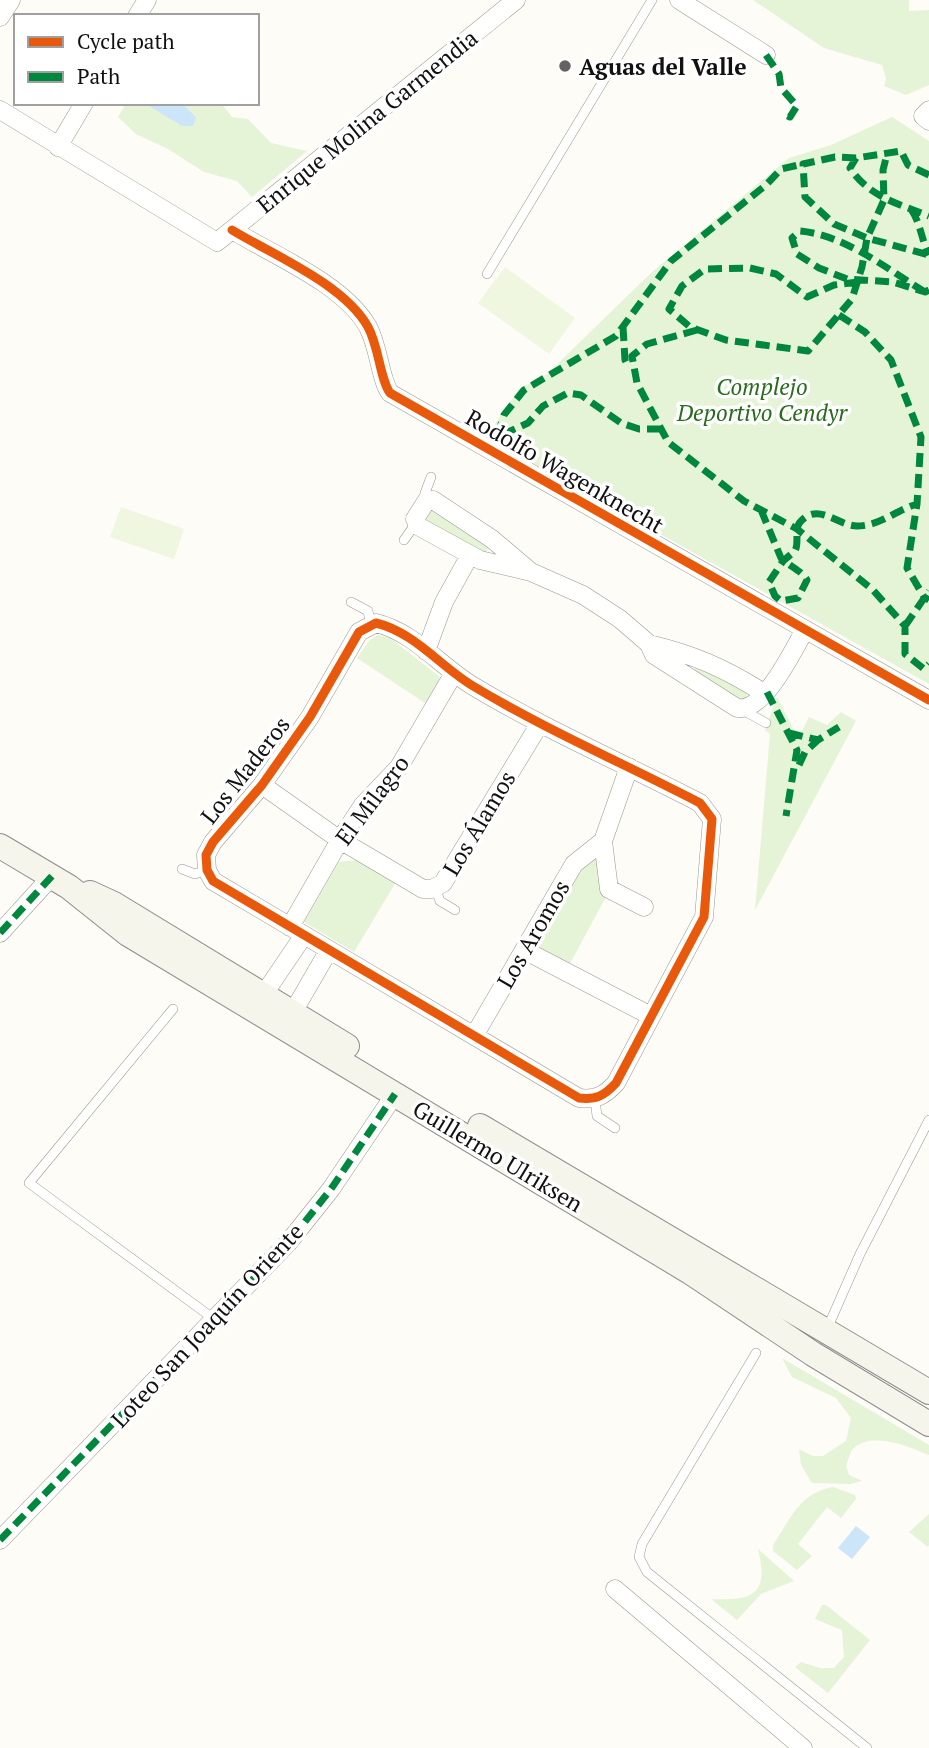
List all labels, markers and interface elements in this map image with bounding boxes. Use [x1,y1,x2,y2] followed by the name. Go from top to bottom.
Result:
[14,14,259,105] legend
[250,22,484,220] street label: Enrique Molina Garmendia
[77,27,175,55] text: Cycle path
[579,51,747,82] place label: Aguas del Valle
[557,58,573,74] marker: Aguas del Valle
[77,62,120,90] text: Path
[676,371,848,428] park label: Complejo Deportivo Cendyr
[460,402,670,541] street label: Rodolfo Wagenknecht
[193,710,297,830] street label: Los Maderos
[328,749,416,851] street label: El Milagro
[436,765,522,881] street label: Los Álamos
[490,874,576,994] street label: Los Aromos
[407,1093,589,1219] street label: Guillermo Ulriksen
[104,1216,310,1434] street label: Loteo San Joaquín Oriente

